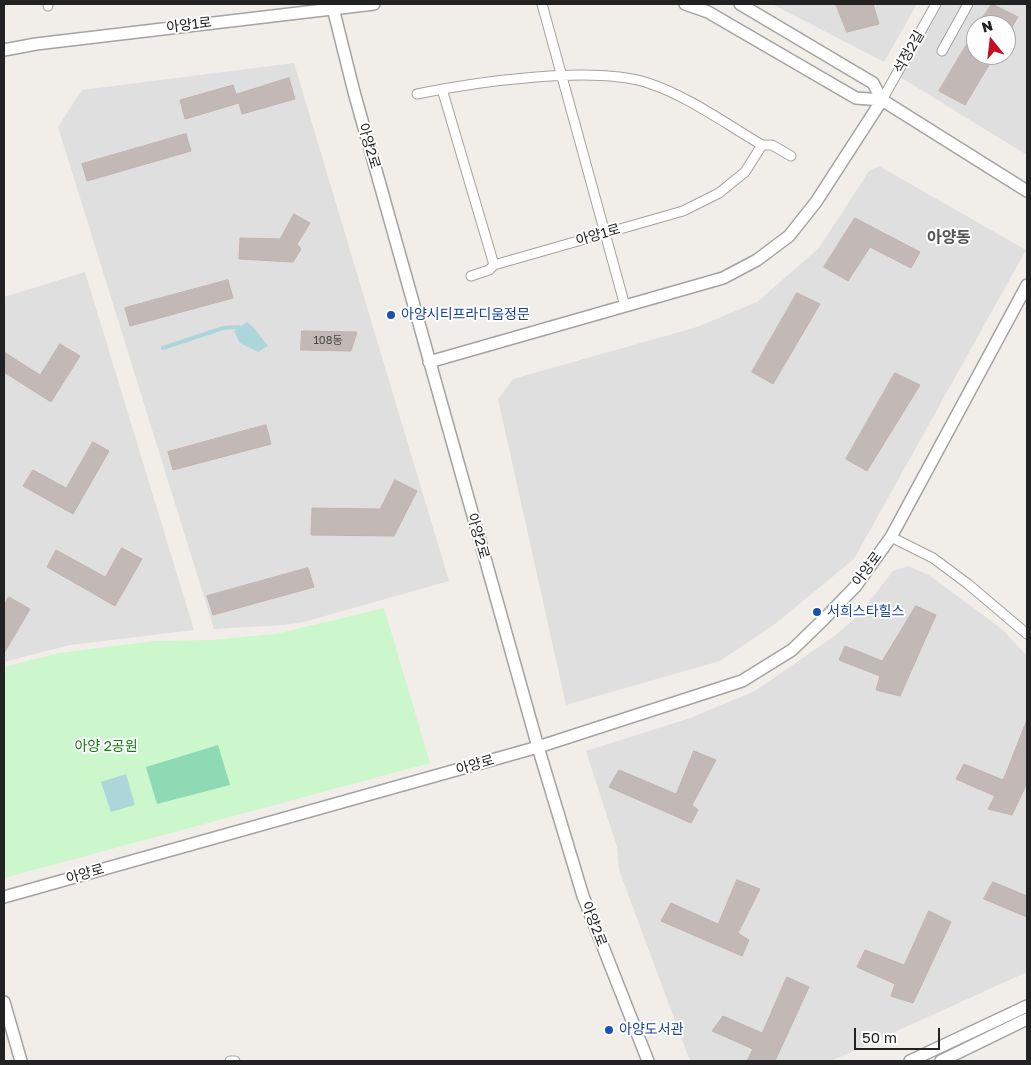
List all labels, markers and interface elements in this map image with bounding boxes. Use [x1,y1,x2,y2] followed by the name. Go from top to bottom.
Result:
[165,14,213,36] street label: 아양1로
[966,15,1016,65] north arrow
[980,16,994,36] text: N
[890,28,928,76] street label: 석정2길
[354,121,384,171] street label: 아양2로
[574,221,622,249] street label: 아양1로
[927,228,971,248] district label: 아양동
[401,307,530,323] place label: 아양시티프라디움정문
[385,309,397,321] marker: 아양시티프라디움정문
[314,334,342,348] house number: 108동
[463,511,493,561] street label: 아양2로
[849,549,885,589] street label: 아양로
[827,604,904,620] place label: 서희스타힐스
[811,606,823,618] marker: 서희스타힐스
[74,739,138,755] park label: 아양 2공원
[454,752,496,778] street label: 아양로
[64,861,106,887] street label: 아양로
[578,899,610,949] street label: 아양2로
[856,1018,942,1050] scale bar
[619,1022,683,1038] place label: 아양도서관
[603,1024,615,1036] marker: 아양도서관
[862,1028,897,1046] text: 50 m

